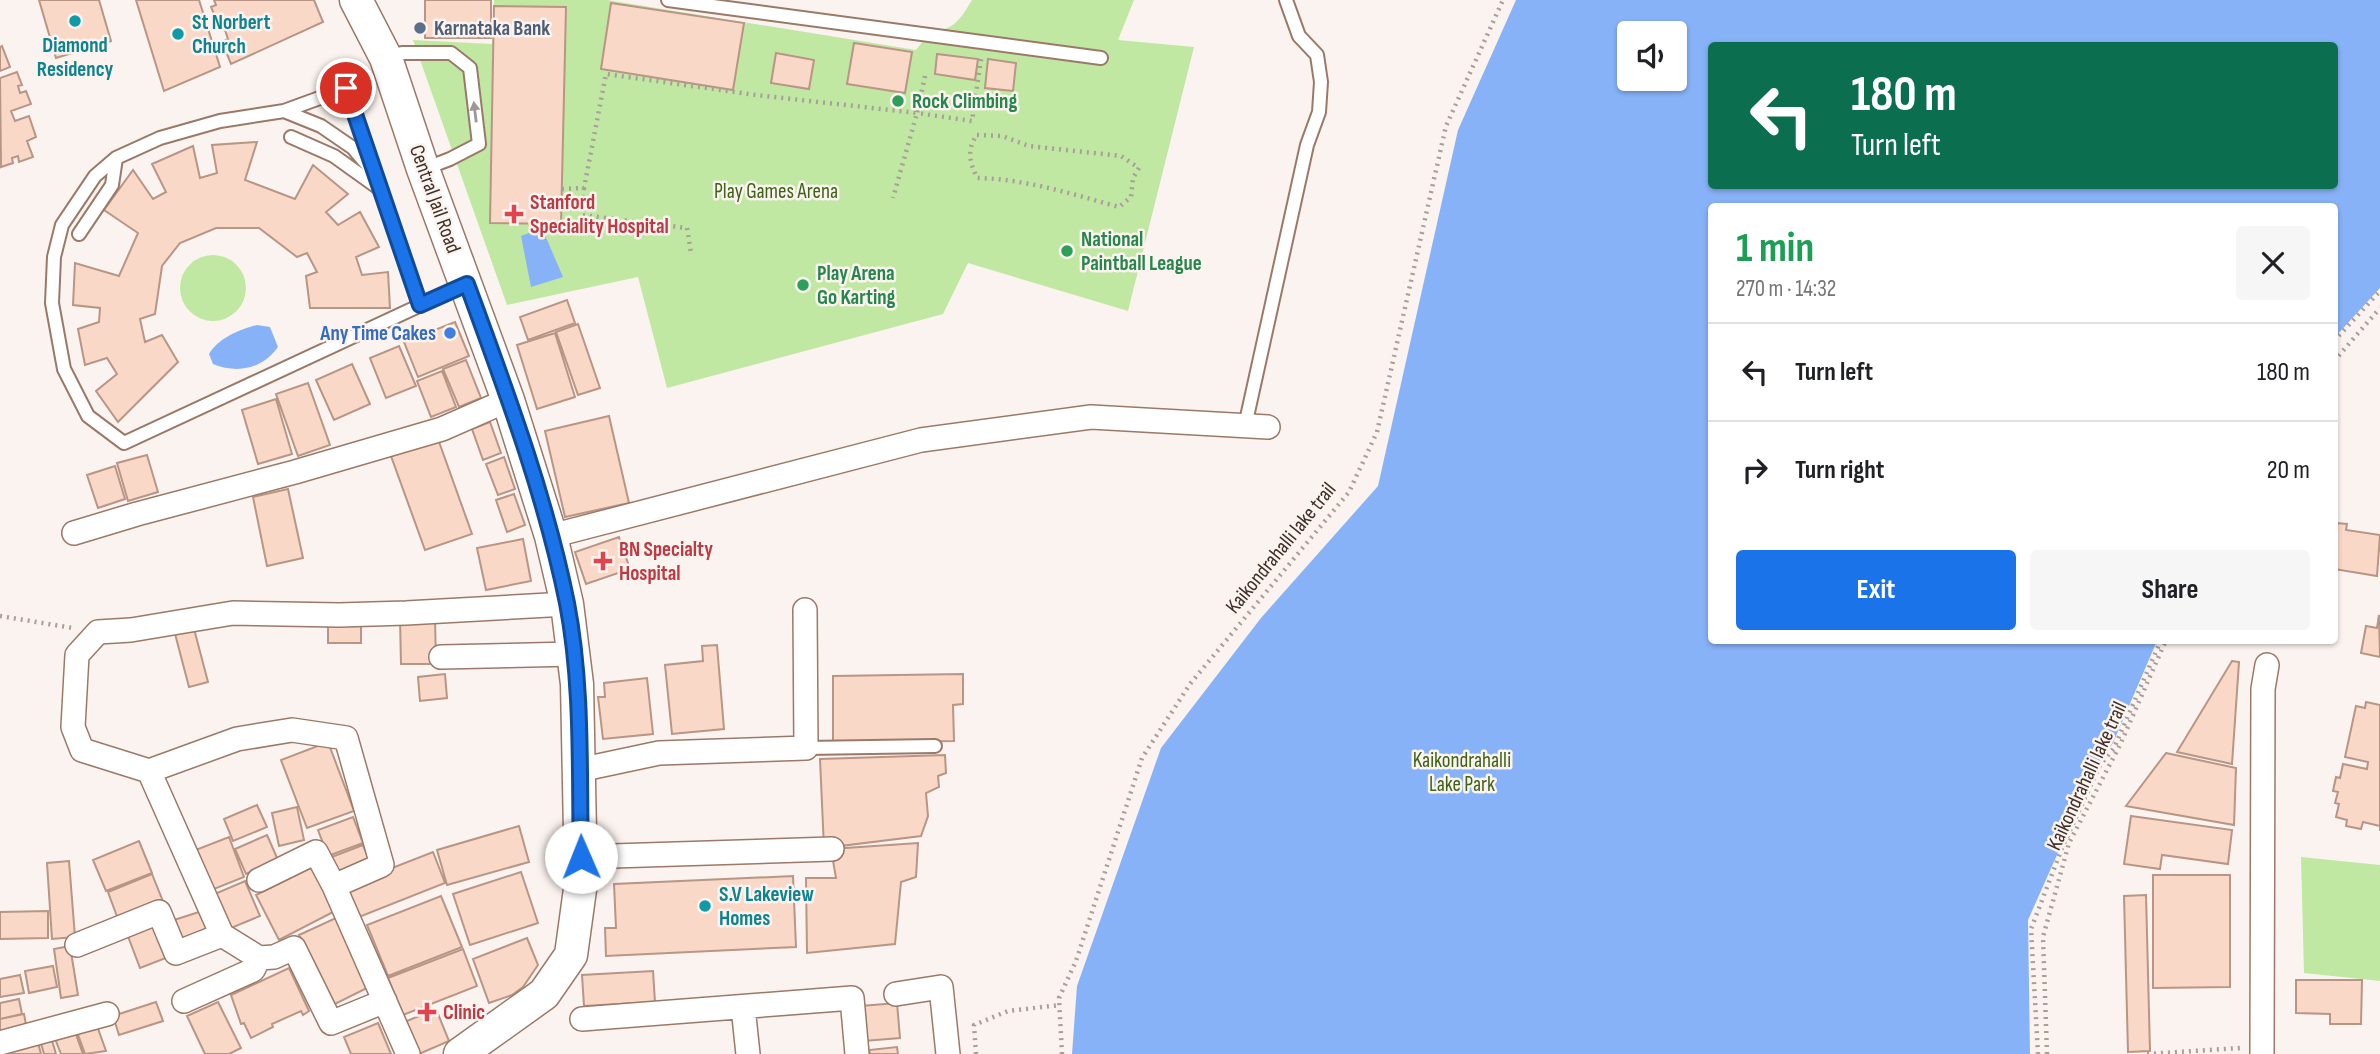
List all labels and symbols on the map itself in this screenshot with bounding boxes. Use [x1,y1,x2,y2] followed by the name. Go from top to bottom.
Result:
[192,10,270,59] place label: St Norbert Church
[67,13,83,29] marker: Diamond Residency
[434,16,550,41] place label: Karnataka Bank
[412,20,428,36] marker: Karnataka Bank
[170,26,186,42] marker: St Norbert Church
[37,33,113,82] place label: Diamond Residency
[316,58,376,118] pin
[912,89,1017,114] place label: Rock Climbing
[890,93,906,109] marker: Rock Climbing
[469,101,480,123] one-way arrow
[404,141,466,257] street label: Central Jail Road
[714,179,838,204] park label: Play Games Arena
[530,190,669,239] place label: Stanford Speciality Hospital
[504,204,524,224] marker: Stanford Speciality Hospital
[1081,227,1202,276] place label: National Paintball League
[1059,243,1075,259] marker: National Paintball League
[817,261,896,310] place label: Play Arena Go Karting
[795,277,811,293] marker: Play Arena Go Karting
[319,321,436,346] place label: Any Time Cakes
[442,325,458,341] marker: Any Time Cakes
[1221,477,1341,619] street label: Kaikondrahalli lake trail
[619,537,713,586] place label: BN Specialty Hospital
[593,551,613,571] marker: BN Specialty Hospital
[2042,698,2132,854] street label: Kaikondrahalli lake trail
[1413,748,1511,797] park label: Kaikondrahalli Lake Park
[544,820,618,894] position arrow
[719,882,814,931] place label: S.V Lakeview Homes
[697,898,713,914] marker: S.V Lakeview Homes
[443,1000,485,1025] place label: Clinic
[417,1002,437,1022] marker: Clinic

